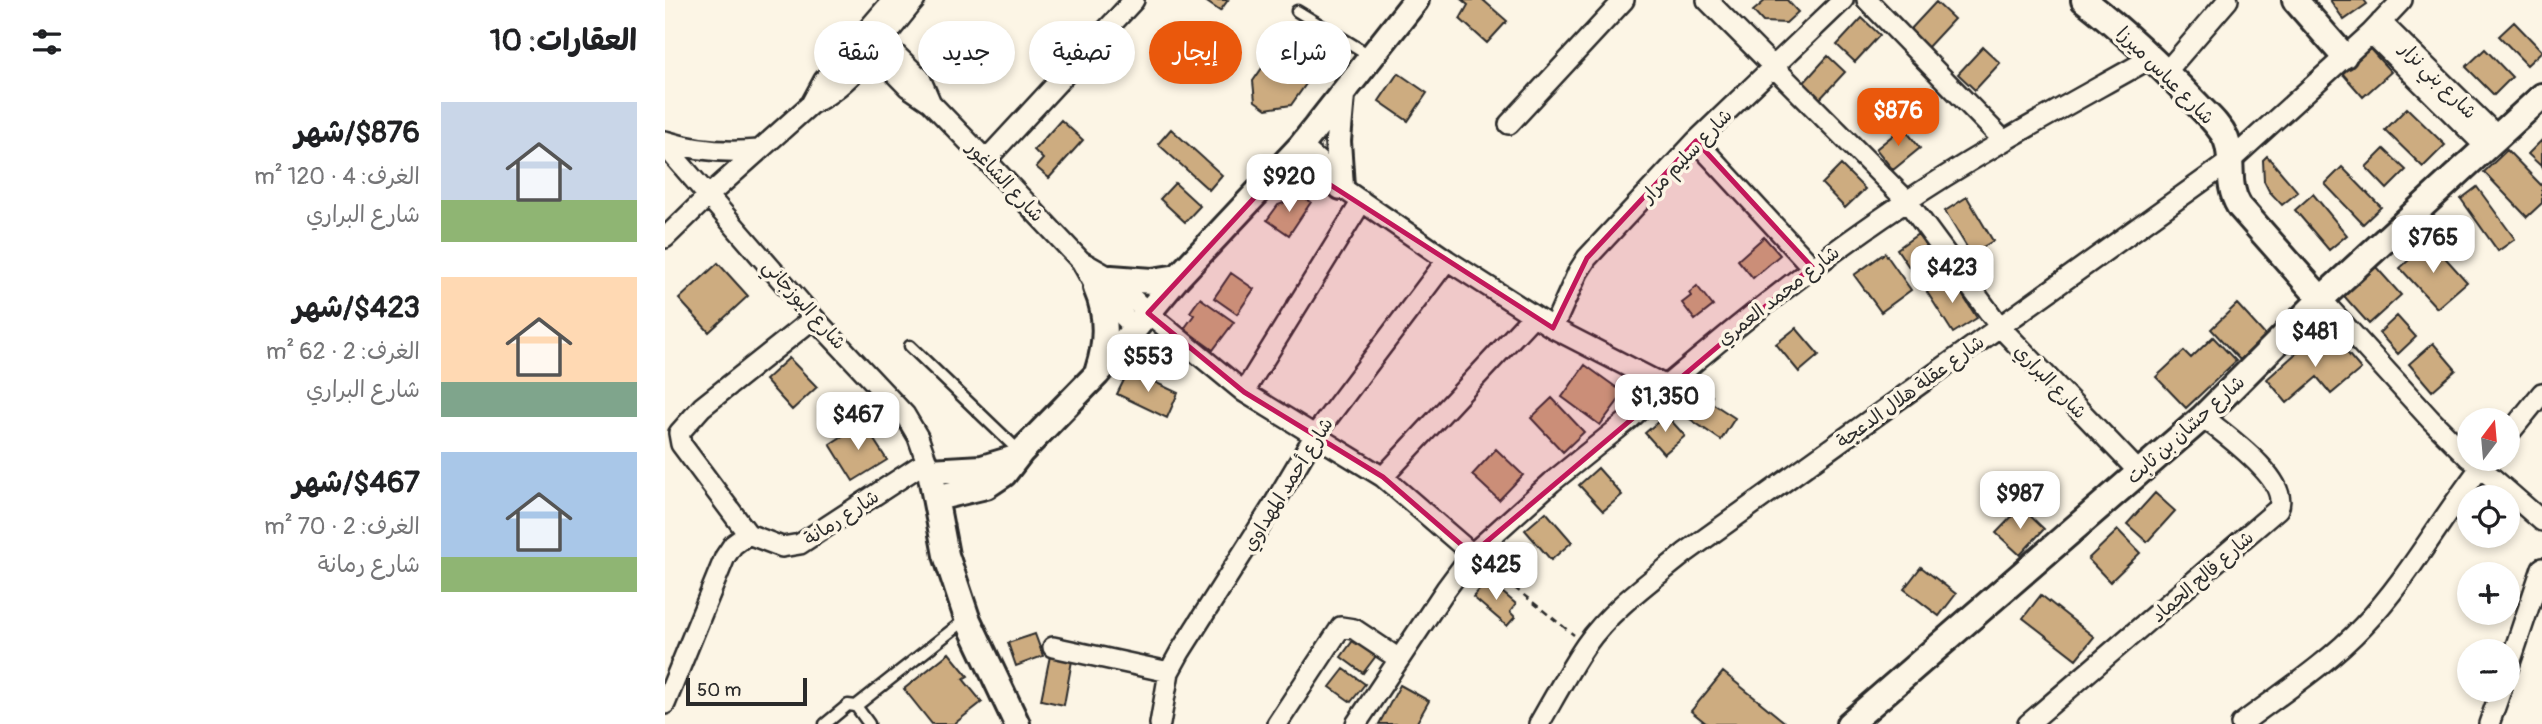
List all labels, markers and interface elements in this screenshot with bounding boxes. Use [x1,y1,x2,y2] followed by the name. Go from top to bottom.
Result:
[814,21,904,84] chip: شقة
[918,21,1015,84] chip: جديد
[1029,21,1135,84] chip: تصفية
[1149,21,1242,84] chip: إيجار
[1256,21,1351,84] chip: شراء
[490,22,637,59] text: العقارات: 10
[2111,22,2219,130] street label: شارع عباس ميرزا
[28,23,66,61] icon: filters
[2391,36,2482,127] street label: شارع بني نزار
[1857,88,1939,148] pin: $876
[1873,96,1923,125] text: $876
[1635,104,1739,210] street label: شارع سليم مرار
[295,114,420,151] text: $876/شهر
[497,130,581,214] icon: home
[960,135,1049,228] street label: شارع الشاغور
[1248,154,1330,214] pin: $920
[254,162,420,191] text: الغرف: 4 · 120 m²
[1263,162,1315,191] text: $920
[306,200,420,229] text: شارع البراري
[2392,216,2474,275] pin: $765
[2408,223,2458,252] text: $765
[1713,241,1846,353] street label: شارع محمد العمري
[1911,246,1993,305] pin: $423
[1927,253,1977,282] text: $423
[755,255,851,357] street label: شارع البوزجاني
[293,289,420,326] text: $423/شهر
[497,305,581,389] icon: home
[2274,310,2356,369] pin: $481
[2292,317,2338,346] text: $481
[1832,330,1990,454] street label: شارع عقلة هلال الدعجة
[1107,334,1189,394] pin: $553
[266,337,420,366] text: الغرف: 2 · 62 m²
[2007,339,2092,425] street label: شارع البراري
[1123,342,1173,371] text: $553
[2121,370,2251,490] street label: شارع حسّان بن ثابت
[1608,374,1722,434] pin: $1,350
[306,375,420,404] text: شارع البراري
[1631,382,1699,411] text: $1,350
[817,392,899,452] pin: $467
[832,400,884,429] text: $467
[2457,408,2520,471] north arrow
[2457,408,2520,702] map controls
[1237,413,1340,557] street label: شارع أحمد المهداوي
[293,464,420,501] text: $467/شهر
[1979,472,2061,531] pin: $987
[1996,479,2044,508] text: $987
[497,480,581,564] icon: home
[800,485,884,552] street label: شارع رمانة
[2457,485,2520,548] button: locate
[264,512,420,541] text: الغرف: 2 · 70 m²
[2147,526,2259,629] street label: شارع فالح الحماد
[1455,542,1537,602] pin: $425
[318,550,420,579] text: شارع رمانة
[1470,550,1522,579] text: $425
[2457,562,2520,625] button: +
[2457,639,2520,702] button: −
[686,675,807,707] scale bar
[697,678,741,702] text: 50 m

